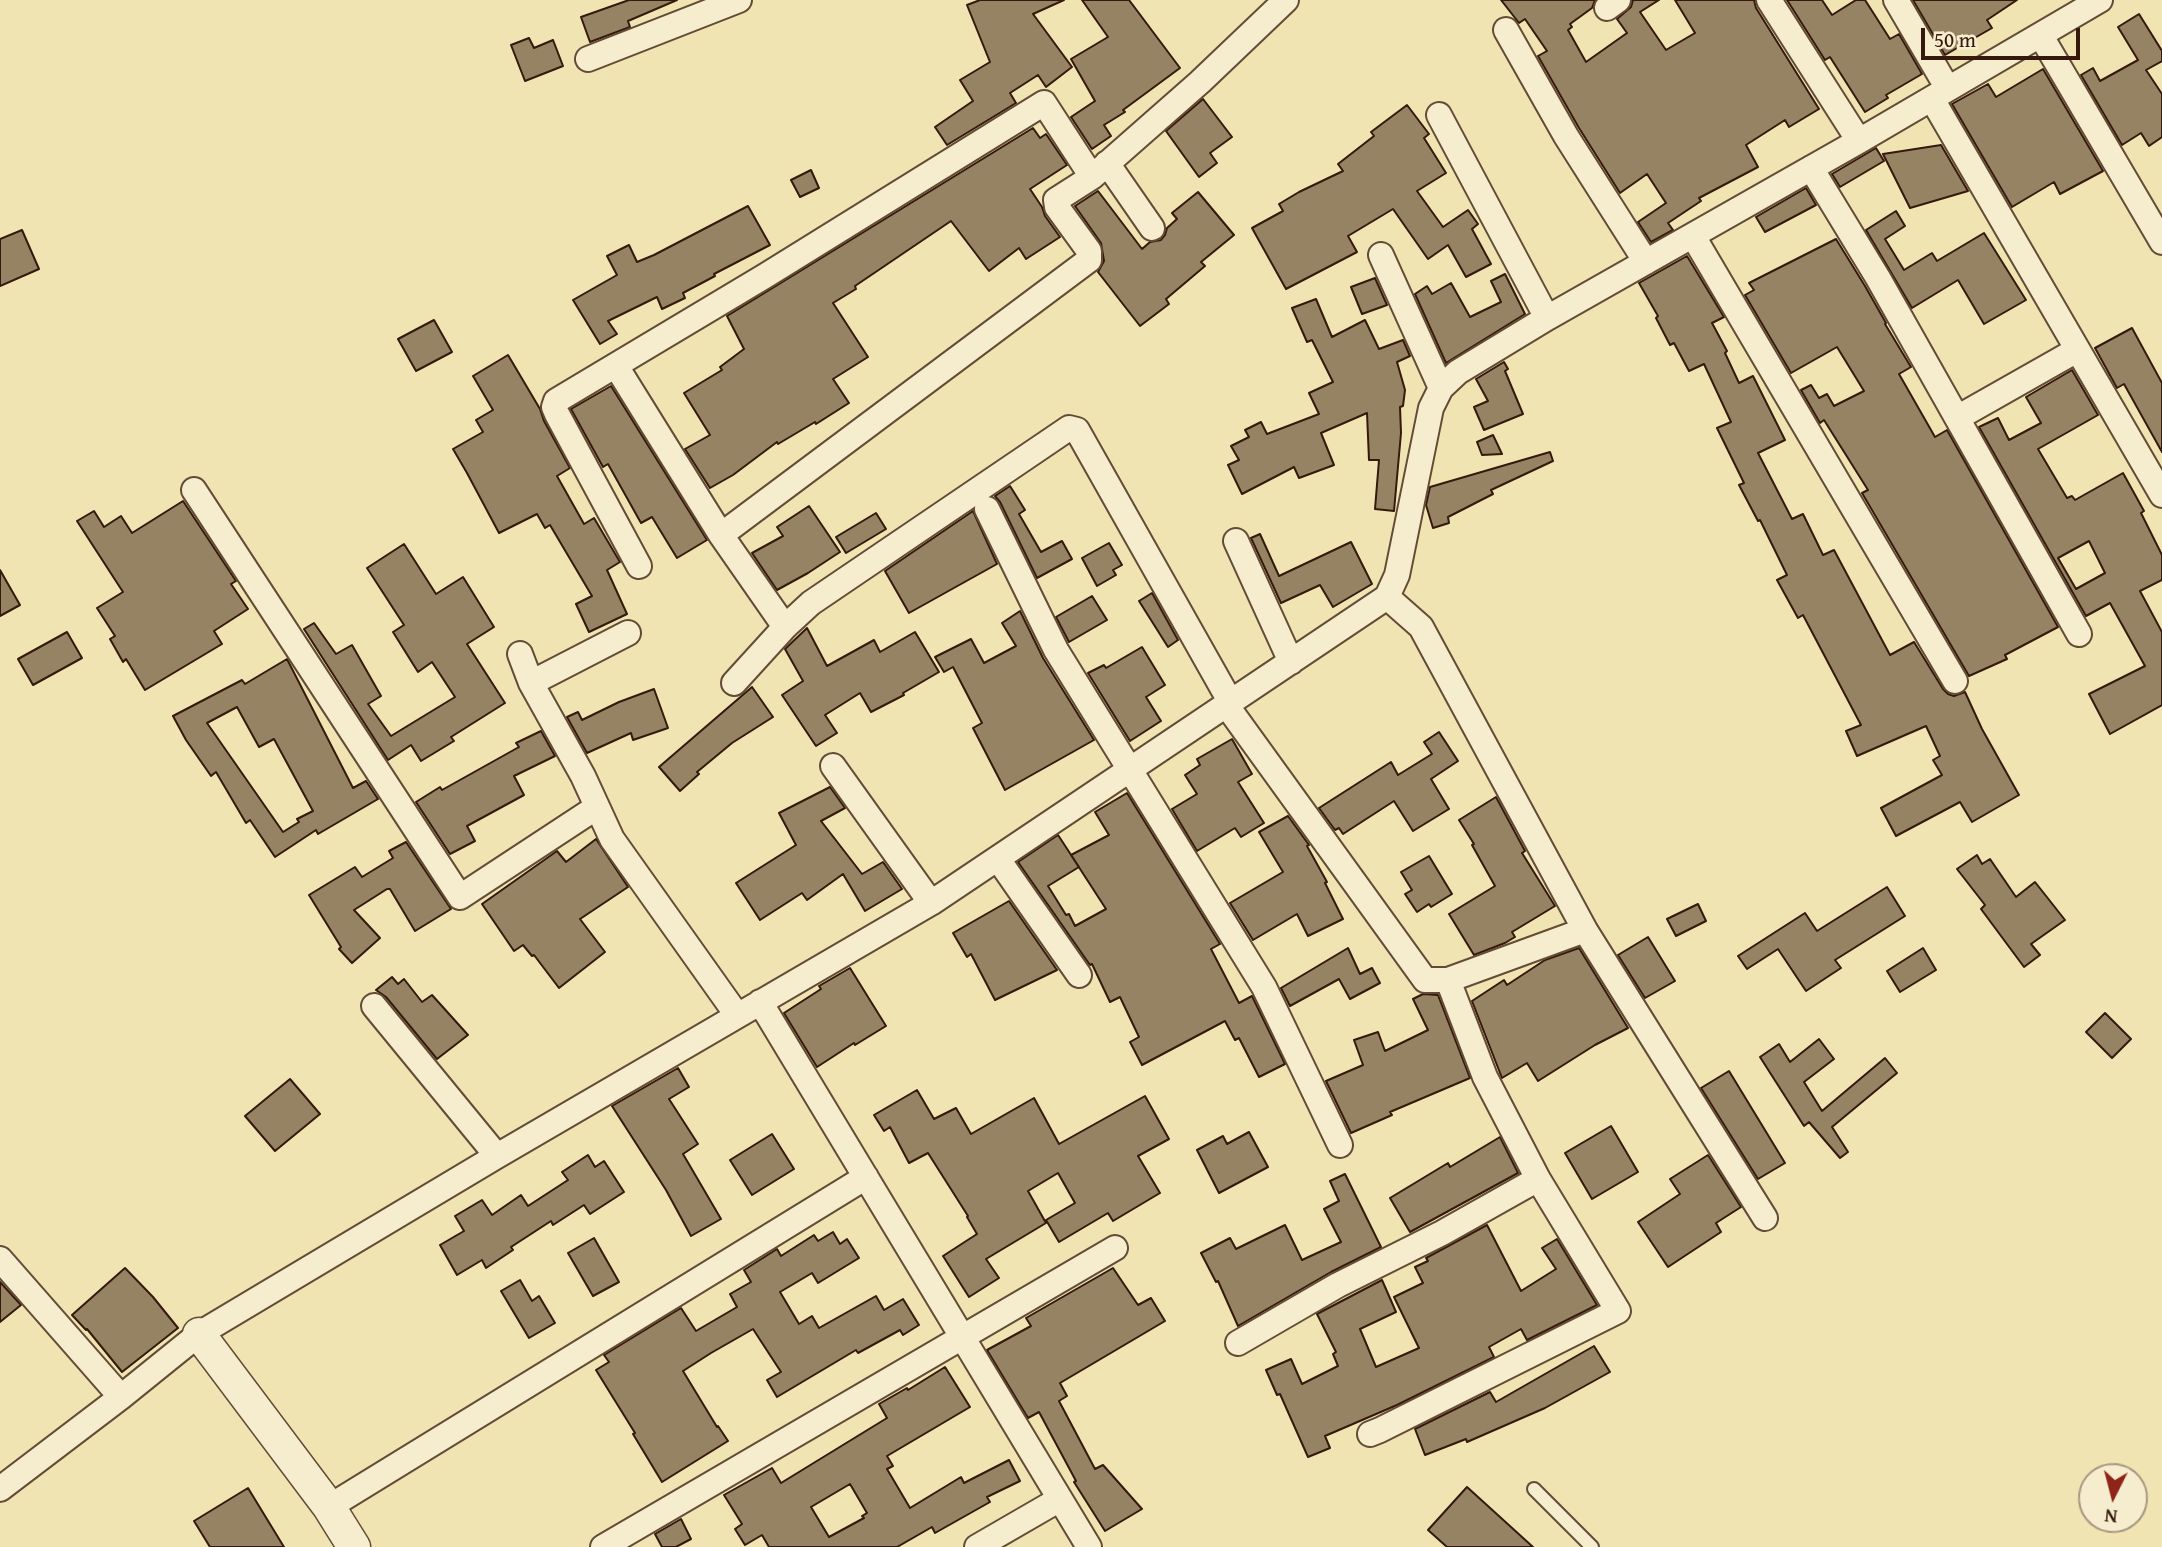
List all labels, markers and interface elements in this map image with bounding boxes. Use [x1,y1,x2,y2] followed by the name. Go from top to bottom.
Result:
[1924,14,2083,58] scale bar
[1934,24,1976,55] text: 50 m
[2078,1463,2148,1533] north arrow
[2103,1502,2119,1531] text: N

